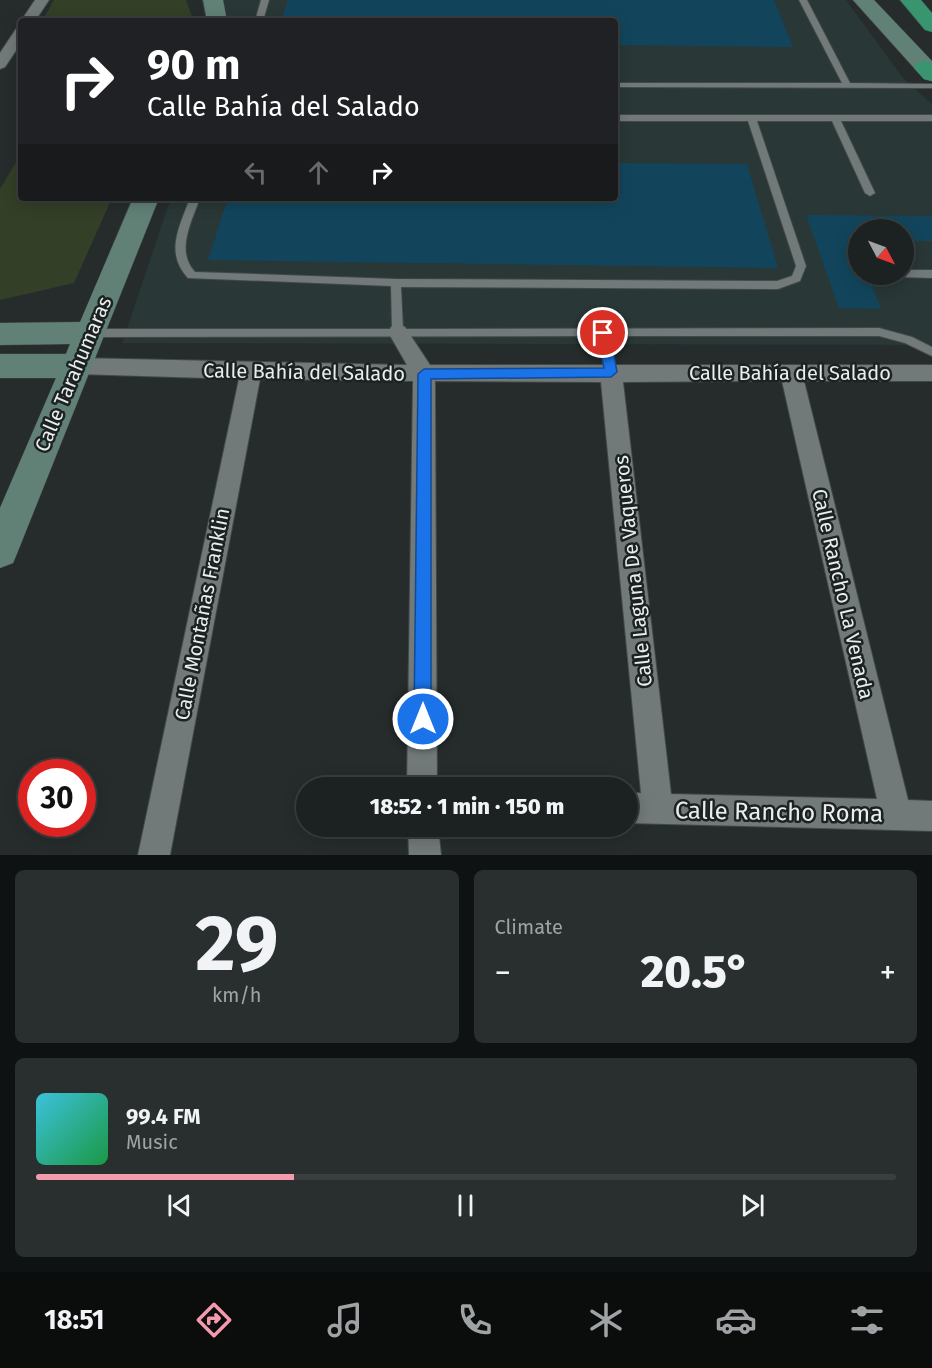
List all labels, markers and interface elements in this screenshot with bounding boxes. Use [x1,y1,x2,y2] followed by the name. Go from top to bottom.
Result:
[147,40,241,90] text: 90 m
[48,42,126,120] icon: right
[147,91,420,123] text: Calle Bahía del Salado
[239,156,272,189] icon: left
[302,156,335,189] icon: ahead
[365,156,398,189] icon: right
[848,219,914,285] north arrow
[848,219,914,285] map controls
[30,293,116,455] street label: Calle Tarahumaras
[577,307,628,358] pin
[586,316,619,349] icon: arrive
[203,358,405,386] street label: Calle Bahía del Salado
[689,361,891,385] street label: Calle Bahía del Salado
[609,454,657,688] street label: Calle Laguna De Vaqueros
[807,486,879,702] street label: Calle Rancho La Venada
[170,506,234,722] street label: Calle Montañas Franklin
[391,687,455,751] position arrow
[18,759,96,837] speed limit sign: 30
[370,793,564,820] text: 18:52 · 1 min · 150 m
[675,796,883,828] street label: Calle Rancho Roma
[195,897,278,991] text: 29
[495,915,563,939] text: Climate
[641,945,750,999] text: 20.5°
[495,953,511,993] text: −
[880,953,896,993] text: +
[212,983,262,1007] text: km/h
[126,1103,201,1130] text: 99.4 FM
[126,1130,178,1154] text: Music
[163,1189,196,1222] icon: previous
[449,1189,482,1222] icon: pause
[736,1189,769,1222] icon: next
[193,1299,235,1341] icon: directions
[324,1299,366,1341] icon: music
[454,1299,496,1341] icon: phone
[585,1299,627,1341] icon: climate
[715,1299,757,1341] icon: car
[846,1299,888,1341] icon: filters
[44,1304,105,1336] text: 18:51

